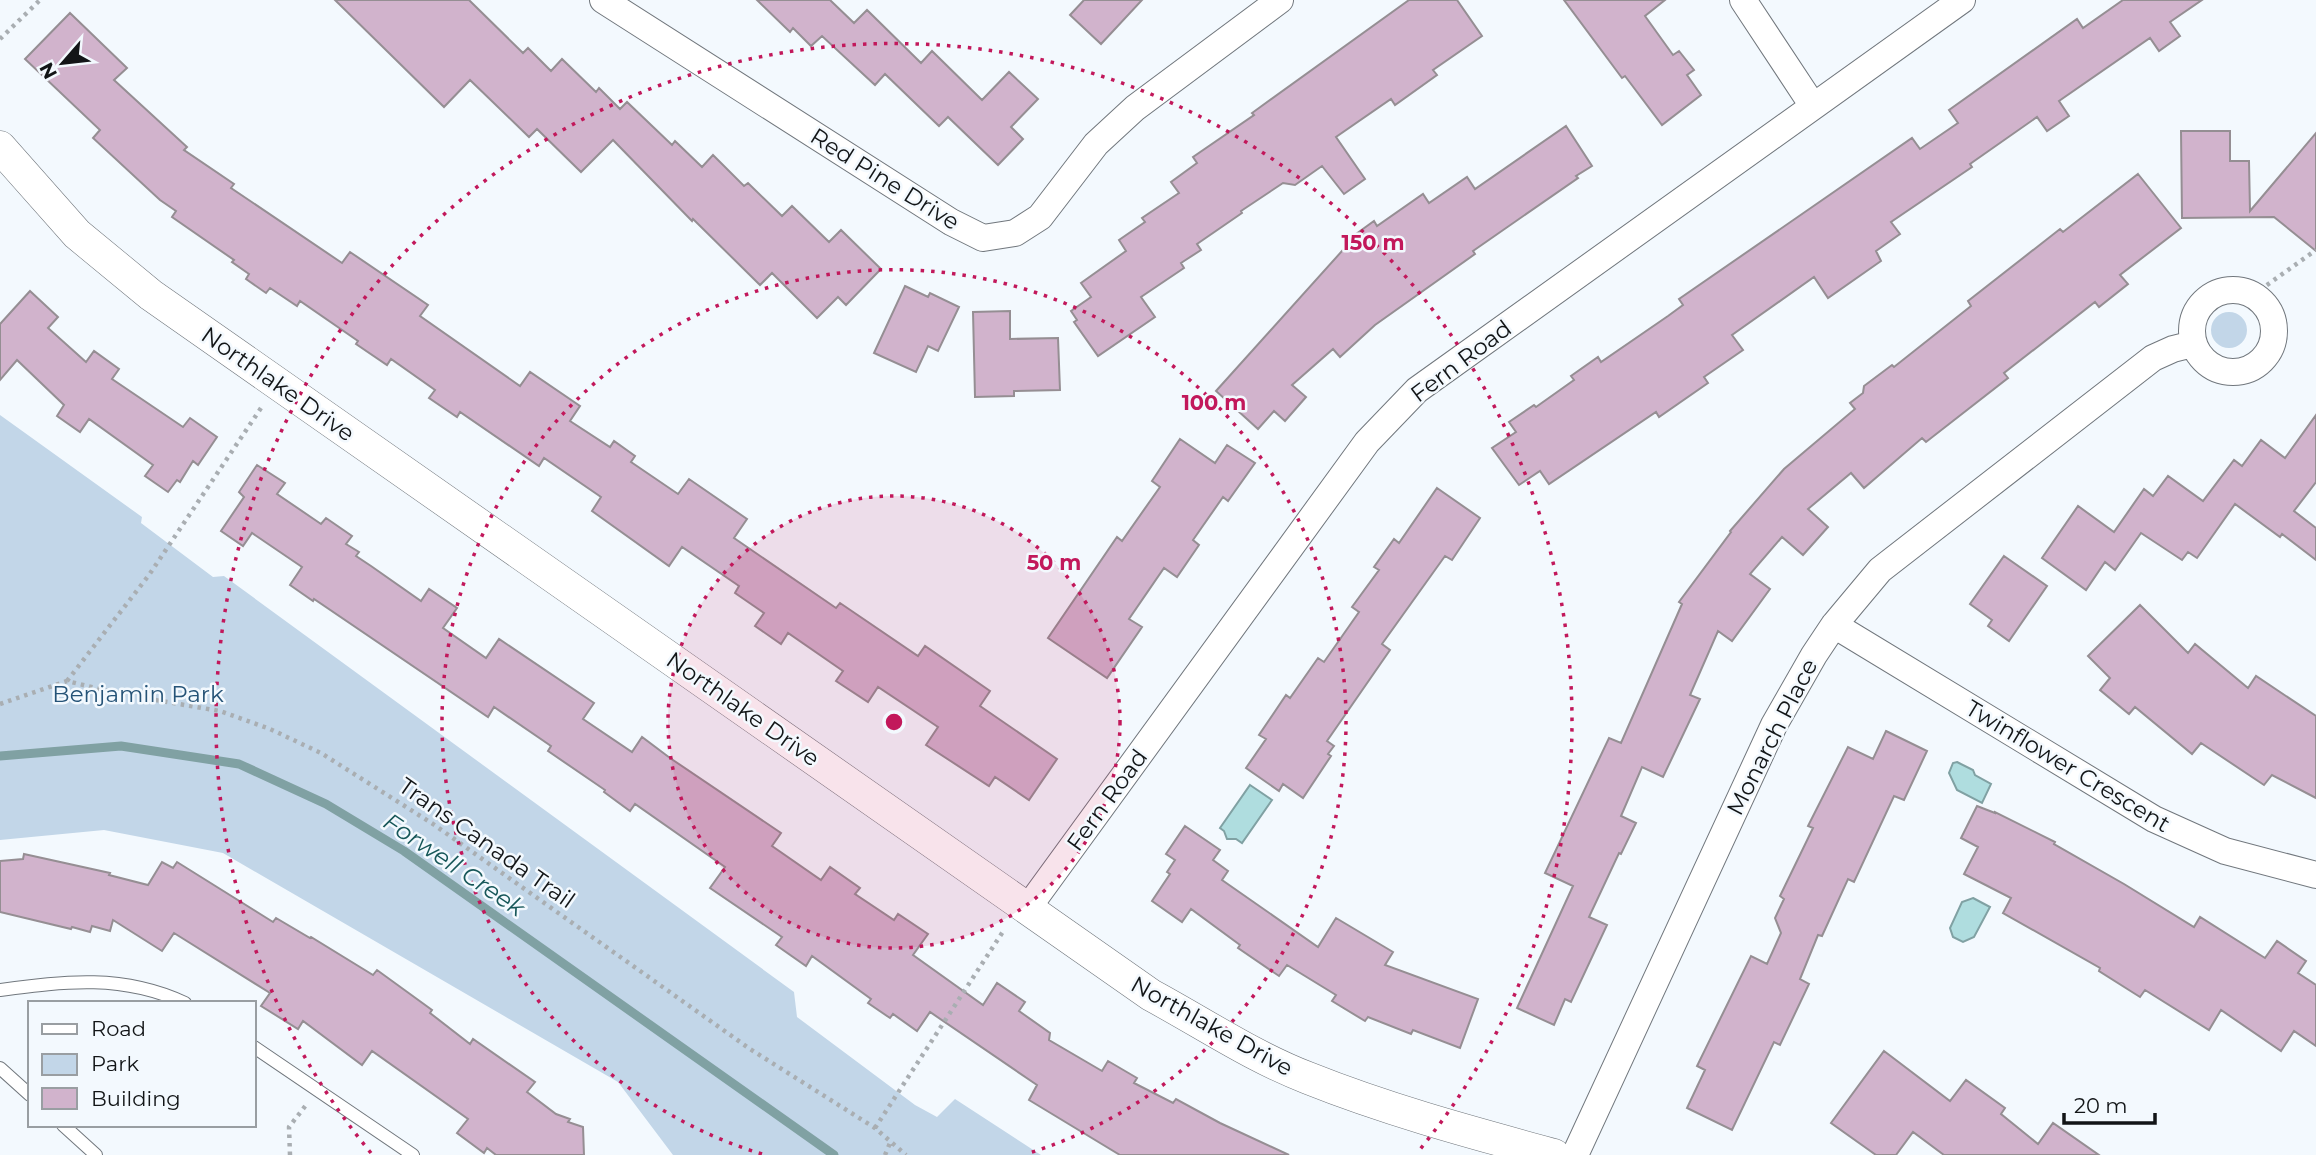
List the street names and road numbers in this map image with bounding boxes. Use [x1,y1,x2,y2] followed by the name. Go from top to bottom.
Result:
[805,122,965,236] street label: Red Pine Drive
[1405,314,1517,408] street label: Fern Road
[196,321,360,447] street label: Northlake Drive
[661,646,825,772] street label: Northlake Drive
[1721,654,1823,820] street label: Monarch Place
[1961,694,2175,838] street label: Twinflower Crescent
[1061,744,1153,856] street label: Fern Road
[394,772,580,914] street label: Trans Canada Trail
[1126,970,1298,1082] street label: Northlake Drive

